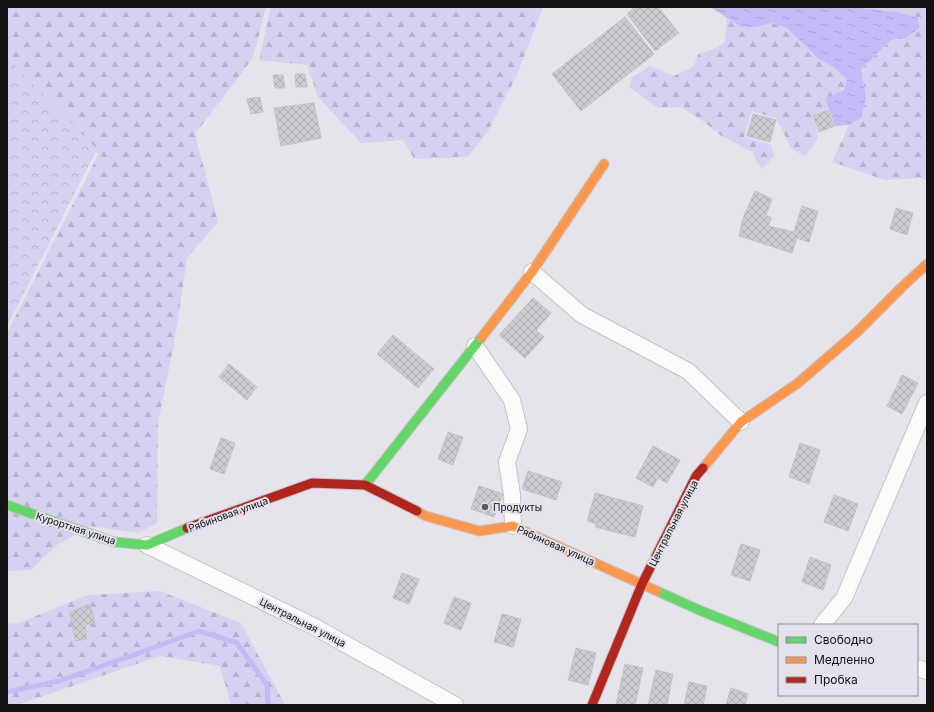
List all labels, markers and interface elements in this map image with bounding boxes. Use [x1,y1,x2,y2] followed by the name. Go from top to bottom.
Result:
[646,478,700,568] street label: Центральная улица
[187,494,269,534] street label: Рябиновая улица
[493,501,542,513] place label: Продукты
[480,502,490,512] marker: Продукты
[35,509,117,547] street label: Курортная улица
[515,522,597,568] street label: Рябиновая улица
[258,595,348,649] street label: Центральная улица
[778,624,918,696] legend
[814,632,873,647] text: Свободно
[814,652,875,667] text: Медленно
[814,672,858,687] text: Пробка

